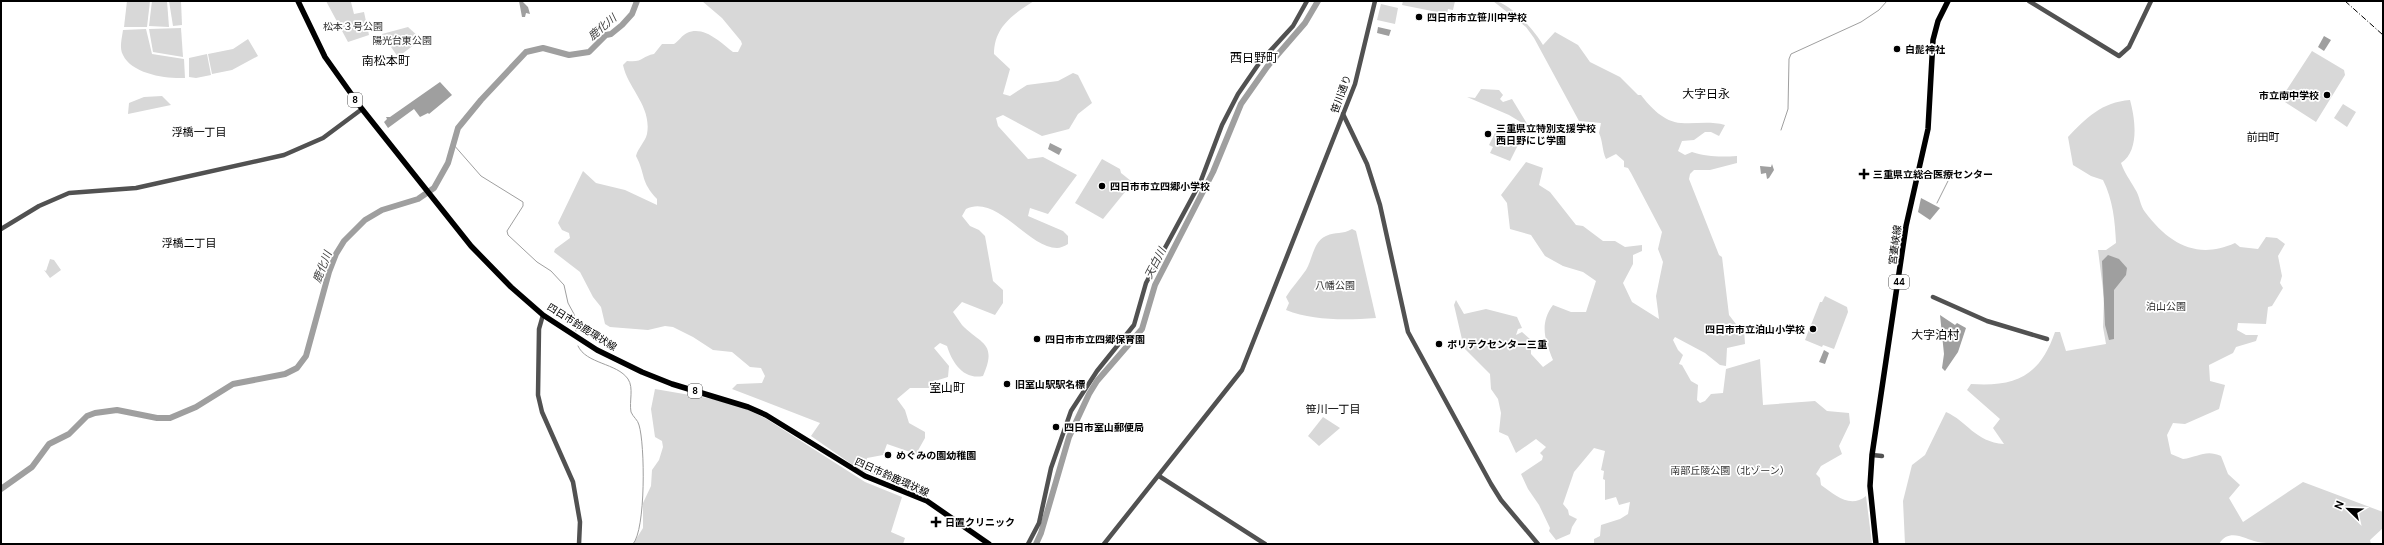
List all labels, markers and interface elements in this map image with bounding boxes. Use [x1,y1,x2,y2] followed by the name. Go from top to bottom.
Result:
[585,10,620,43] water label: 鹿化川
[1427,11,1527,24] place label: 四日市市立笹川中学校
[1414,12,1424,22] marker: 四日市市立笹川中学校
[323,20,383,33] park label: 松本３号公園
[372,34,432,47] park label: 陽光台東公園
[1905,43,1946,56] place label: 白髭神社
[1892,44,1902,54] marker: 白髭神社
[1230,50,1278,66] district label: 西日野町
[362,53,410,69] district label: 南松本町
[1328,73,1354,115] street label: 笹川通り
[1682,86,1730,102] district label: 大字日永
[2259,89,2319,102] place label: 市立南中学校
[2322,90,2332,100] marker: 市立南中学校
[348,93,362,107] road number: 8
[1496,122,1596,147] place label: 三重県立特別支援学校 西日野にじ学園
[172,125,227,139] district label: 浮橋一丁目
[1483,129,1493,139] marker: 三重県立特別支援学校 西日野にじ学園
[2247,130,2280,144] district label: 前田町
[1858,168,1870,180] marker: 三重県立総合医療センター
[1873,168,1993,181] place label: 三重県立総合医療センター
[1110,180,1210,193] place label: 四日市市立四郷小学校
[1097,181,1107,191] marker: 四日市市立四郷小学校
[1886,224,1904,266] street label: 宮妻峡線
[162,236,217,250] district label: 浮橋二丁目
[1141,244,1169,281] water label: 天白川
[310,248,335,285] water label: 鹿化川
[1889,275,1909,289] road number: 44
[1315,279,1355,292] park label: 八幡公園
[545,300,619,354] street label: 四日市鈴鹿環状線
[2146,300,2186,313] park label: 泊山公園
[1705,323,1805,336] place label: 四日市市立泊山小学校
[1808,324,1818,334] marker: 四日市市立泊山小学校
[1911,327,1960,343] district label: 大字泊村
[1045,333,1145,346] place label: 四日市市立四郷保育園
[1032,334,1042,344] marker: 四日市市立四郷保育園
[1447,338,1547,351] place label: ポリテクセンター三重
[1434,339,1444,349] marker: ポリテクセンター三重
[1015,378,1085,391] place label: 旧室山駅駅名標
[1002,379,1012,389] marker: 旧室山駅駅名標
[929,380,965,396] district label: 室山町
[688,384,702,398] road number: 8
[1306,402,1361,416] district label: 笹川一丁目
[1064,421,1144,434] place label: 四日市室山郵便局
[1051,422,1061,432] marker: 四日市室山郵便局
[896,449,976,462] place label: めぐみの園幼稚園
[883,450,893,460] marker: めぐみの園幼稚園
[853,455,931,499] street label: 四日市鈴鹿環状線
[1670,464,1790,477] park label: 南部丘陵公園（北ゾーン）
[2328,489,2368,529] north arrow
[2331,499,2347,512] text: N
[930,516,942,528] marker: 日置クリニック
[945,516,1015,529] place label: 日置クリニック

